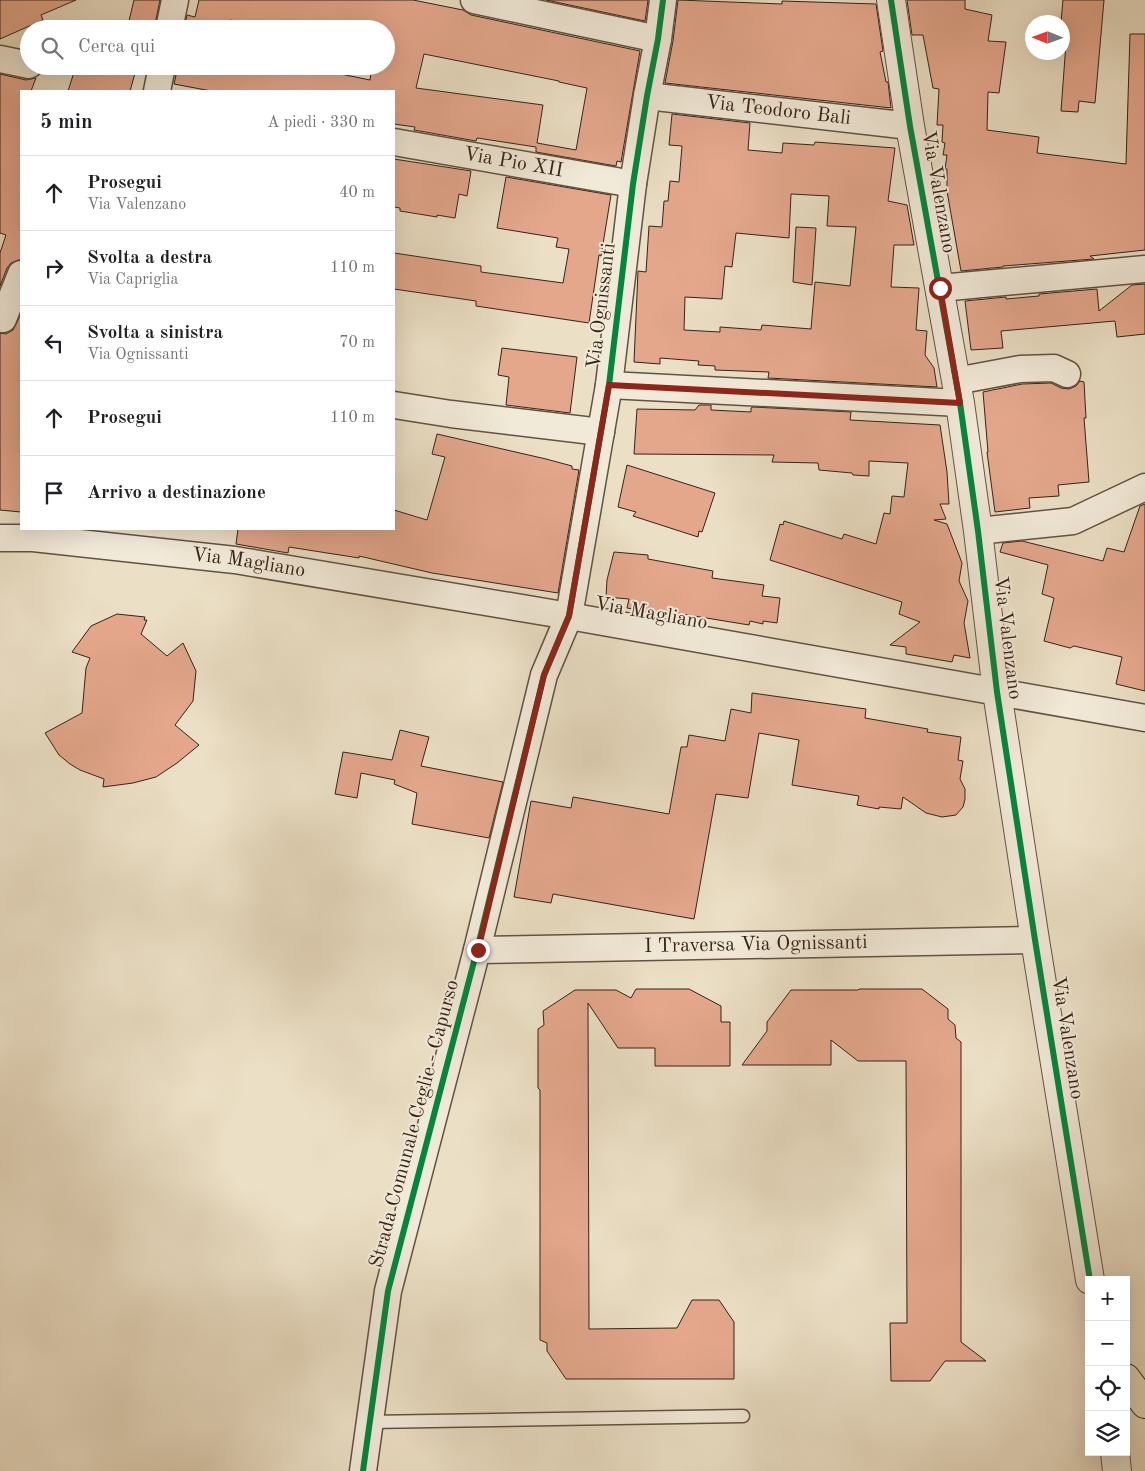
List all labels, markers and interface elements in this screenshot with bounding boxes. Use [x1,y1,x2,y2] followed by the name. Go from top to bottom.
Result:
[1025,15,1070,60] north arrow
[20,20,395,75] search box
[38,34,66,62] icon: search
[78,38,155,57] text: Cerca qui
[704,93,852,129] street label: Via Teodoro Bali
[40,112,93,133] text: 5 min
[267,115,375,131] text: A piedi · 330 m
[917,129,959,255] street label: Via Valenzano
[462,144,565,182] street label: Via Pio XII
[87,174,162,193] text: Prosegui
[40,179,68,207] icon: ahead
[339,185,375,201] text: 40 m
[87,197,186,213] text: Via Valenzano
[584,242,620,370] street label: Via Ognissanti
[87,249,212,268] text: Svolta a destra
[40,254,68,282] icon: right
[330,260,375,276] text: 110 m
[87,272,178,288] text: Via Capriglia
[929,277,952,300] route start
[87,324,223,343] text: Svolta a sinistra
[40,329,68,357] icon: left
[339,335,375,351] text: 70 m
[87,347,189,363] text: Via Ognissanti
[40,404,68,432] icon: ahead
[87,409,162,428] text: Prosegui
[330,410,375,426] text: 110 m
[40,479,68,507] icon: arrive
[87,484,266,503] text: Arrivo a destinazione
[191,545,307,582] street label: Via Magliano
[990,575,1024,701] street label: Via Valenzano
[593,594,709,634] street label: Via Magliano
[644,933,868,957] street label: I Traversa Via Ognissanti
[467,939,490,962] route end
[1047,975,1087,1101] street label: Via Valenzano
[367,978,463,1270] street label: Strada Comunale Ceglie - Capurso
[1085,1276,1130,1456] map controls
[1085,1276,1130,1321] button: +
[1085,1321,1130,1366] button: −
[1085,1366,1130,1411] button: locate
[1085,1411,1130,1456] button: layers

